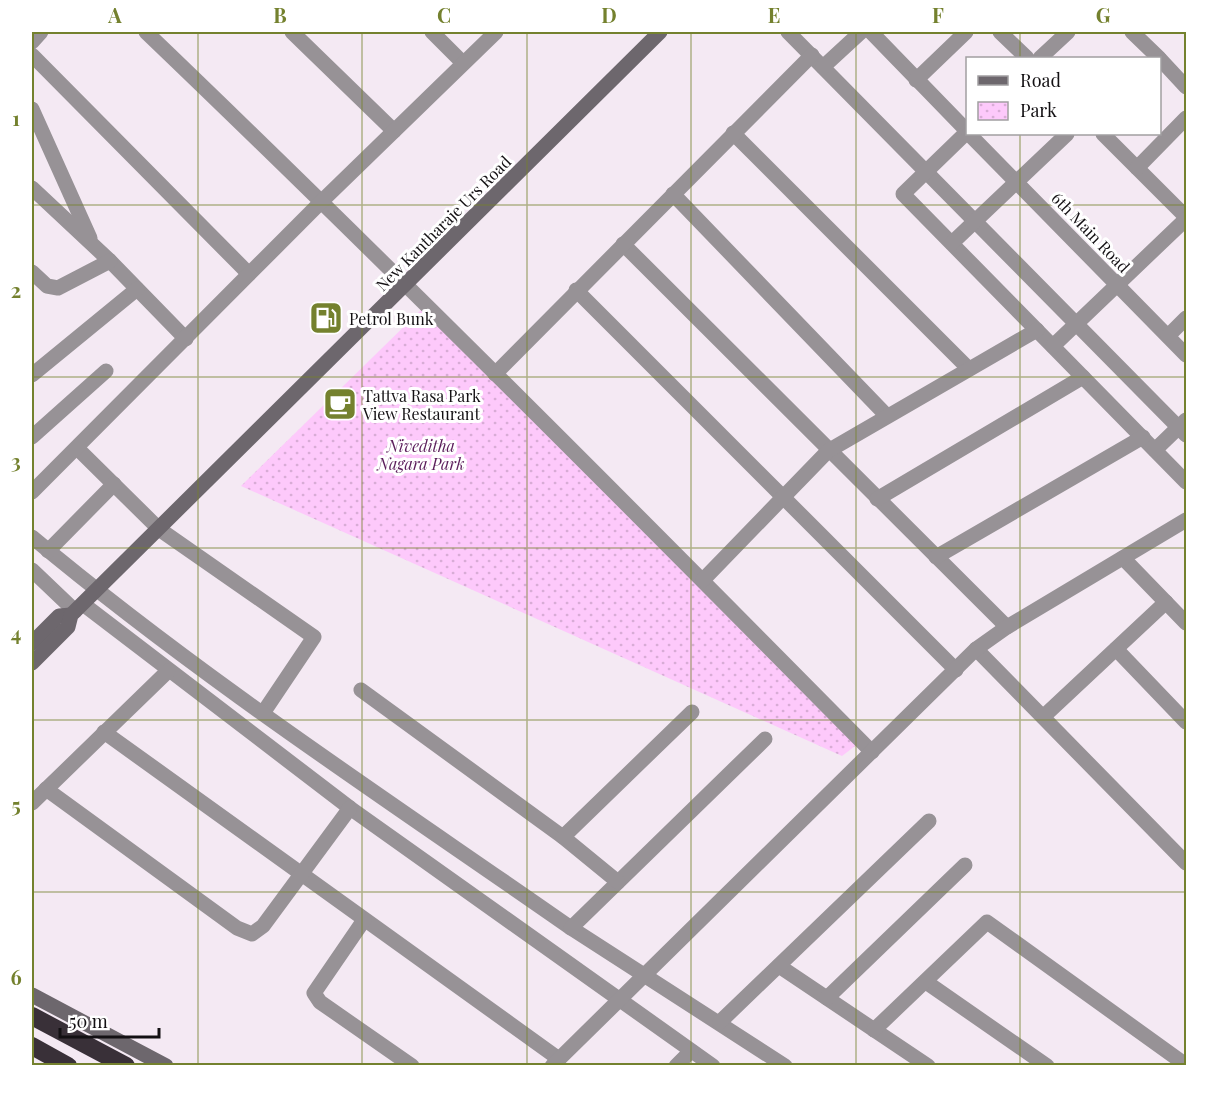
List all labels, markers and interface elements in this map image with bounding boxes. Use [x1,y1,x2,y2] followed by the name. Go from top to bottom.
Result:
[107,1,122,28] text: A
[273,1,287,28] text: B
[437,1,451,28] text: C
[601,1,617,28] text: D
[768,1,780,28] text: E
[932,1,944,28] text: F
[1096,1,1111,28] text: G
[966,57,1161,135] legend
[1020,68,1061,92] text: Road
[1020,98,1057,122] text: Park
[12,104,20,131] text: 1
[371,151,515,295] street label: New Kantharaje Urs Road
[1047,187,1135,277] street label: 6th Main Road
[11,276,21,303] text: 2
[308,300,344,336] fuel station icon: Petrol Bunk
[349,308,434,329] place label: Petrol Bunk
[362,385,481,424] place label: Tattva Rasa Park View Restaurant
[322,386,358,422] cafe icon: Tattva Rasa Park View Restaurant
[376,435,464,474] park label: Niveditha Nagara Park
[11,447,21,474] text: 3
[11,619,21,646] text: 4
[11,791,21,818] text: 5
[10,963,22,990] text: 6
[60,1001,159,1039] scale bar
[69,1009,108,1033] text: 50 m

